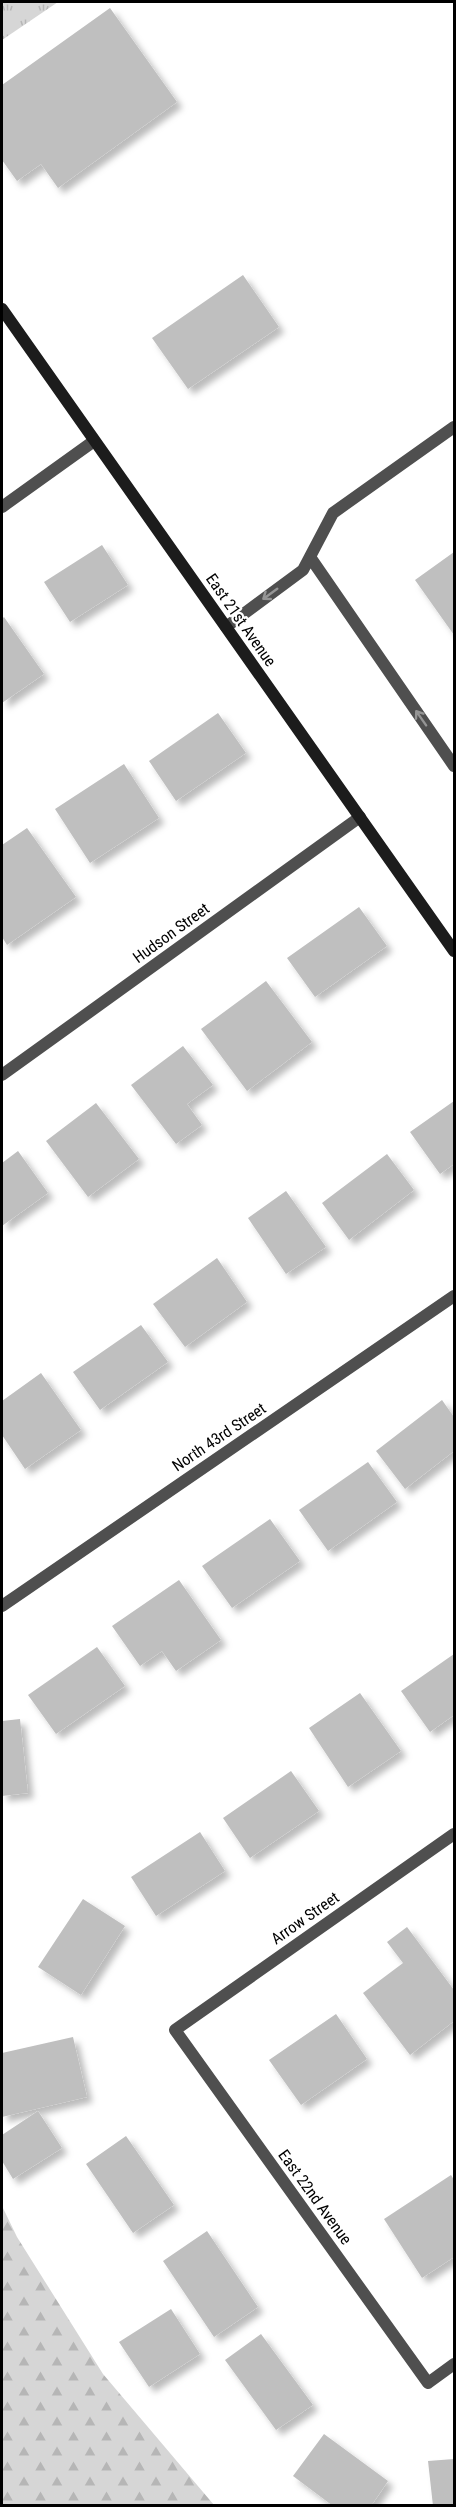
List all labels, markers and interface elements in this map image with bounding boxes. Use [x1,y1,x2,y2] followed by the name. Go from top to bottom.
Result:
[202,570,280,670] street label: East 21st Avenue
[263,588,279,600] one-way arrow
[415,710,427,726] one-way arrow
[129,899,213,967] street label: Hudson Street
[169,1399,270,1475] street label: North 43rd Street
[267,1888,343,1948] street label: Arrow Street
[274,2146,356,2248] street label: East 22nd Avenue

